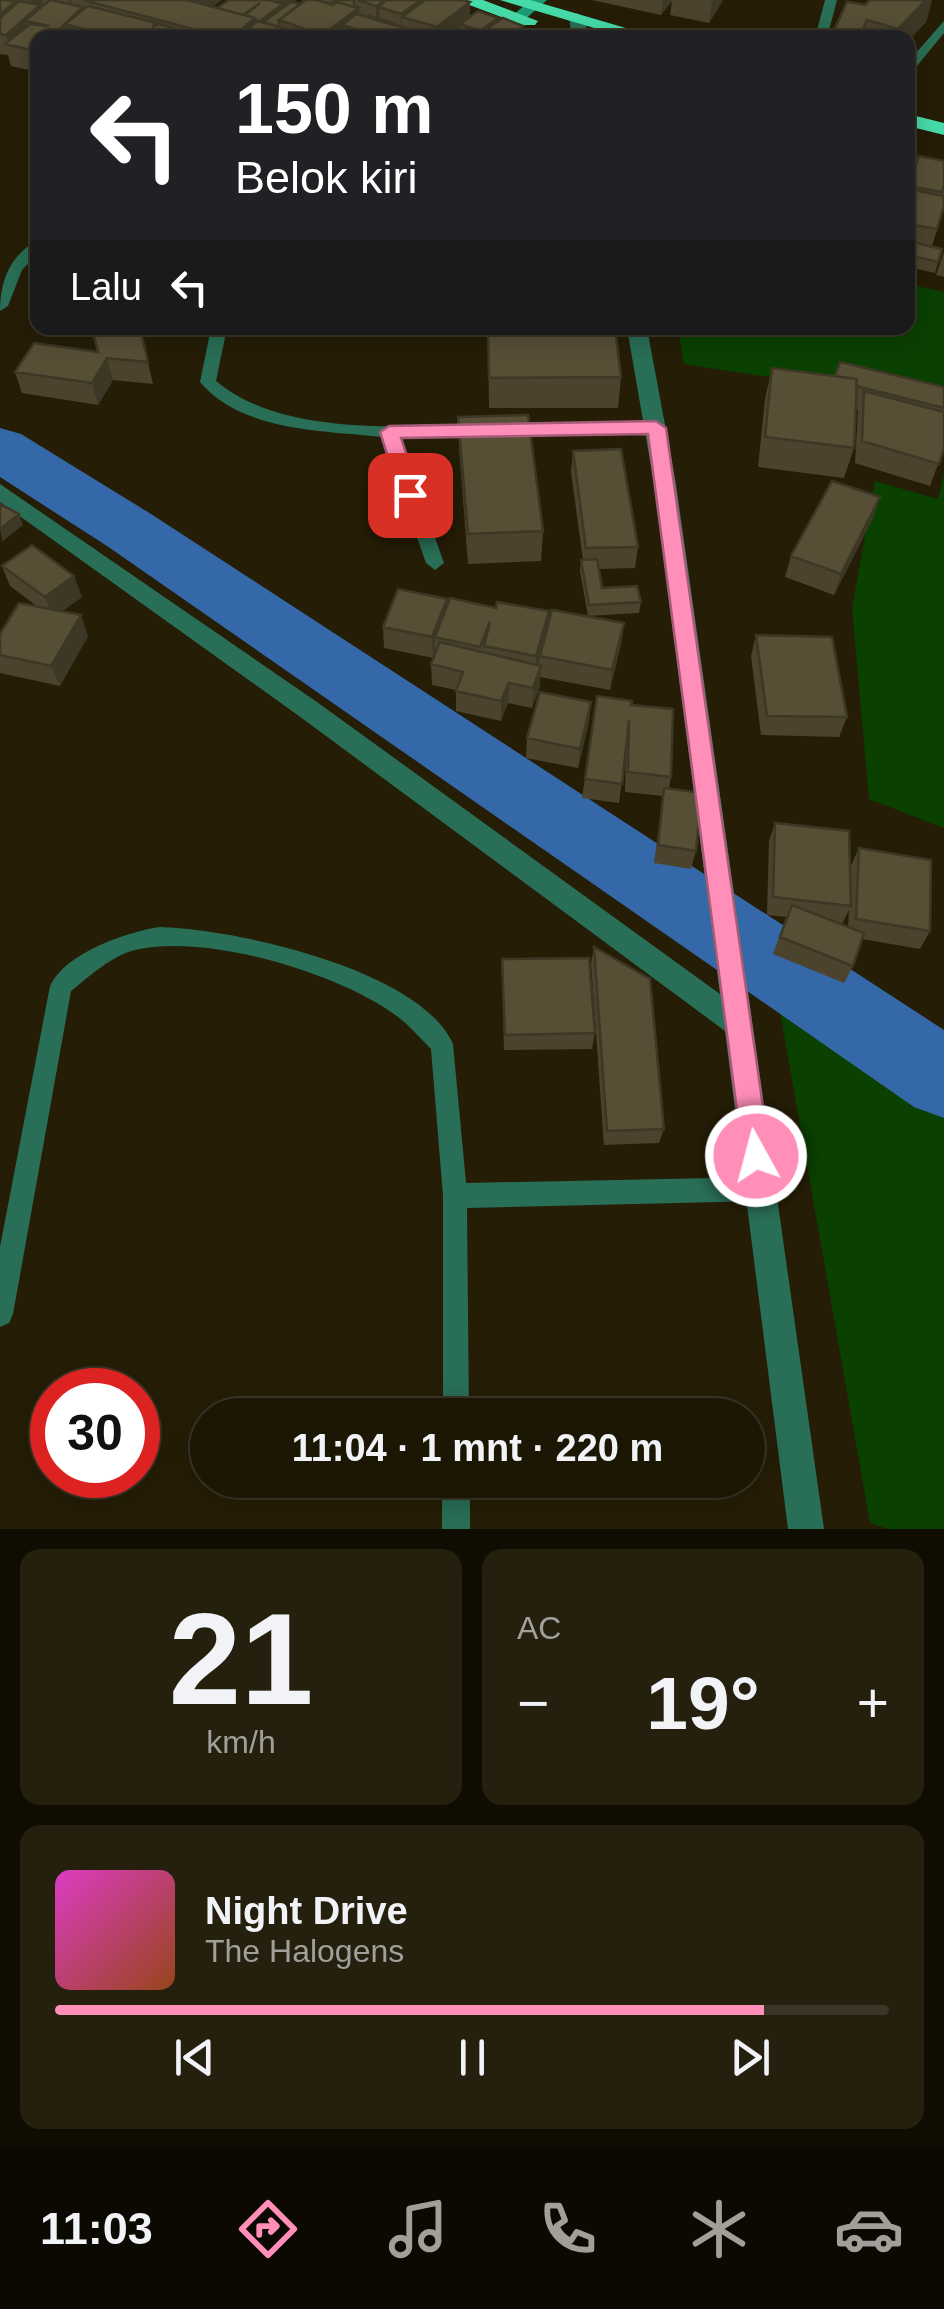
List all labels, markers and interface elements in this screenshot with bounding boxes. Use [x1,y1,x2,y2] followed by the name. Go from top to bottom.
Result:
[70,70,200,200] icon: left
[235,70,433,148] text: 150 m
[235,152,418,203] text: Belok kiri
[162,260,217,315] icon: left
[70,266,142,308] text: Lalu
[368,453,453,538] pin
[383,468,438,523] icon: arrive
[704,1104,808,1208] position arrow
[30,1368,160,1498] speed limit sign: 30
[292,1427,663,1469] text: 11:04 · 1 mnt · 220 m
[169,1586,313,1732] text: 21
[517,1610,561,1646] text: AC
[646,1661,760,1745] text: 19°
[517,1672,549,1734] text: −
[857,1672,889,1734] text: +
[206,1724,276,1760] text: km/h
[205,1890,408,1932] text: Night Drive
[205,1933,404,1969] text: The Halogens
[167,2030,222,2085] icon: previous
[445,2030,500,2085] icon: pause
[723,2030,778,2085] icon: next
[233,2194,303,2264] icon: directions
[383,2194,453,2264] icon: music
[533,2194,603,2264] icon: phone
[684,2194,754,2264] icon: climate
[834,2194,904,2264] icon: car
[40,2203,153,2254] text: 11:03

